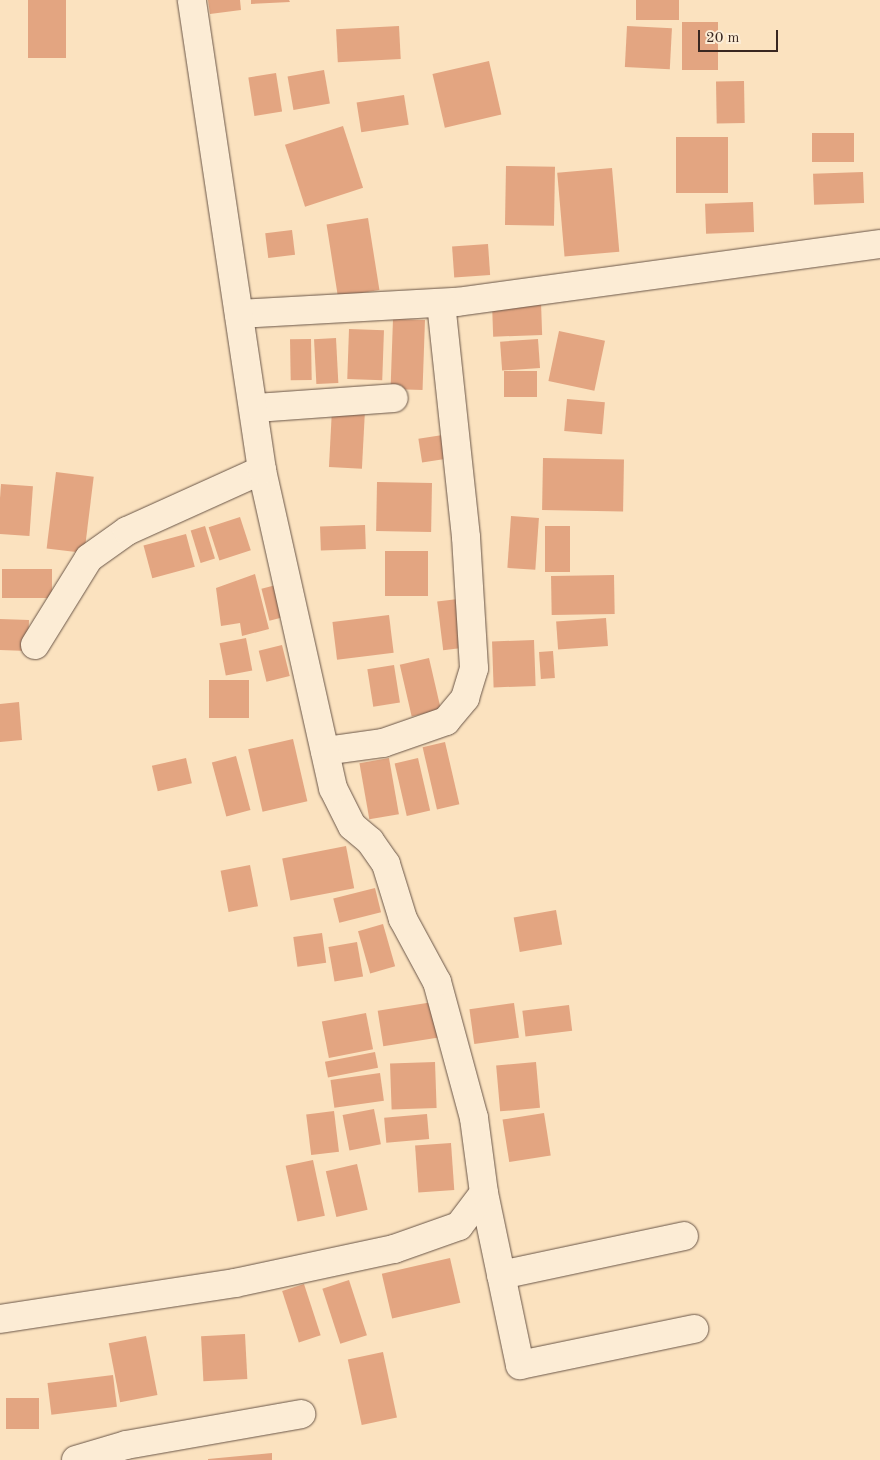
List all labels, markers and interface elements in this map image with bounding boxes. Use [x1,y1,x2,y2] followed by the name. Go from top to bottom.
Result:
[700,20,780,52] scale bar
[706,31,740,46] text: 20 m

